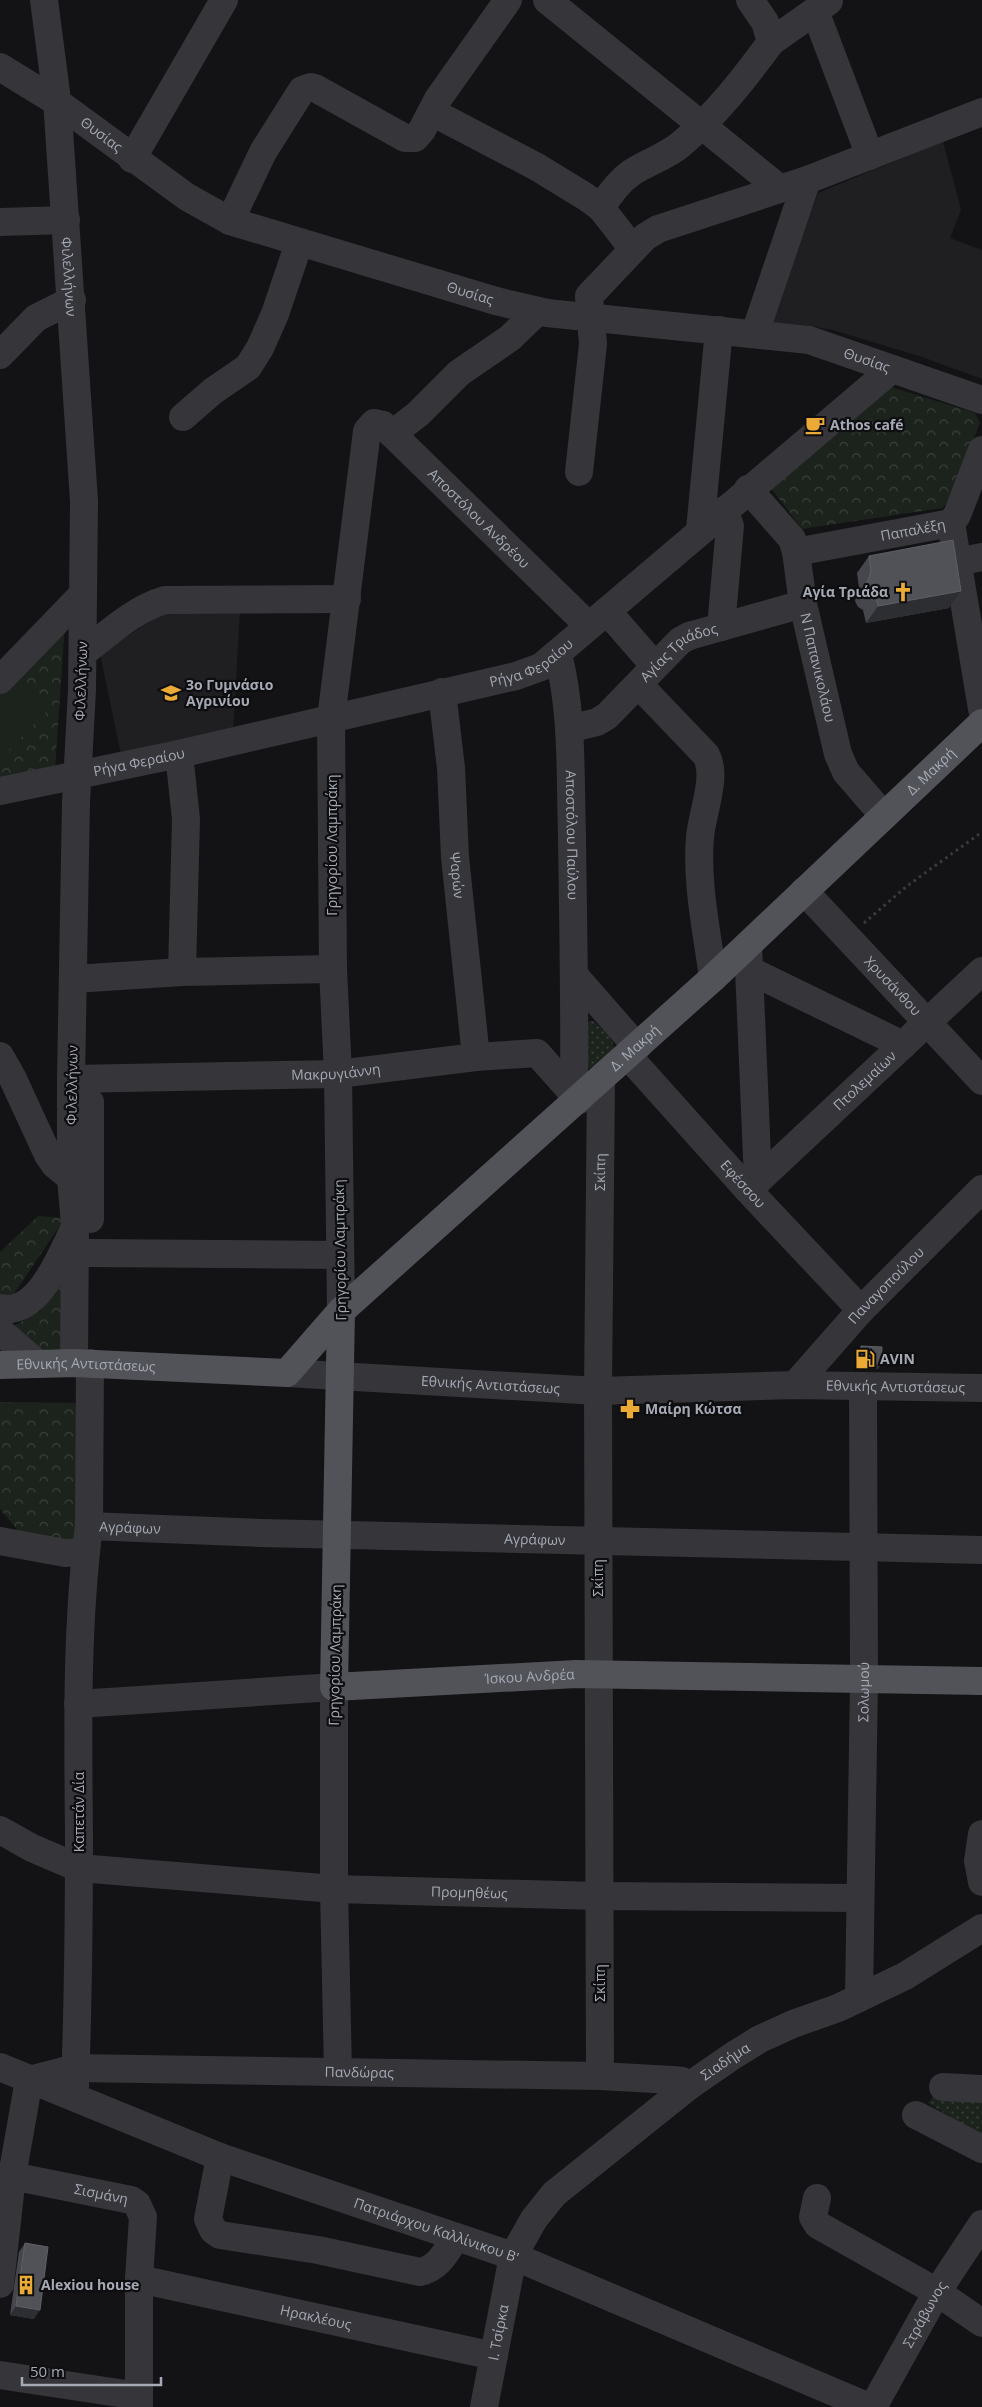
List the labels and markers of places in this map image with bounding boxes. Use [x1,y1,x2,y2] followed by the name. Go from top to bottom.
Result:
[804,414,826,436] cafe icon: Athos café
[830,415,904,434] place label: Athos café
[892,581,914,603] church icon: Αγία Τριάδα
[803,582,888,601] place label: Αγία Τριάδα
[186,675,274,710] place label: 3ο Γυμνάσιο Αγρινίου
[160,682,182,704] school or university icon: 3ο Γυμνάσιο Αγρινίου
[854,1348,876,1370] fuel station icon: AVIN
[880,1349,915,1368] place label: AVIN
[619,1398,641,1420] pharmacy icon: Μαίρη Κώτσα
[645,1399,742,1418] place label: Μαίρη Κώτσα
[15,2274,37,2296] building icon: Alexiou house
[41,2275,139,2294] place label: Alexiou house

